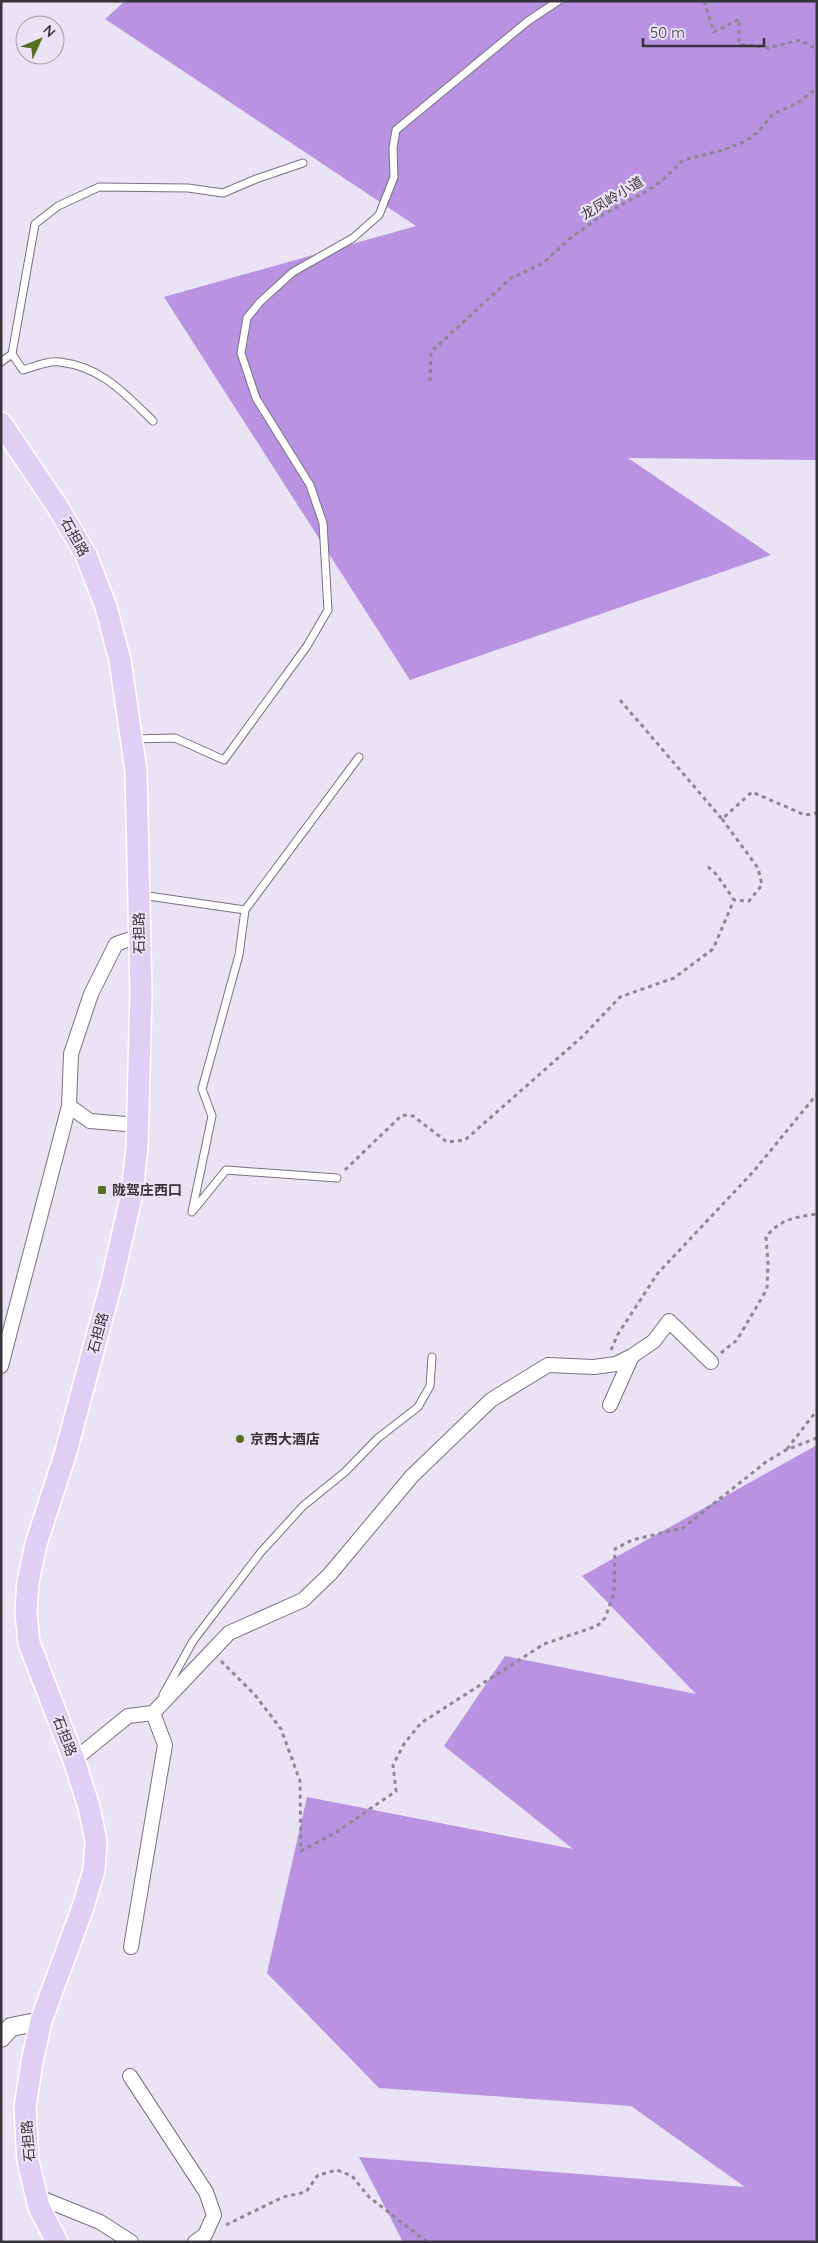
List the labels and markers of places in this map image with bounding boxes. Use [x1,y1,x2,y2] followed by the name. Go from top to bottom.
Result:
[112,1181,182,1199] place label: 陇驾庄西口
[96,1184,108,1196] marker: 陇驾庄西口
[250,1430,320,1448] place label: 京西大酒店
[234,1433,246,1445] marker: 京西大酒店

